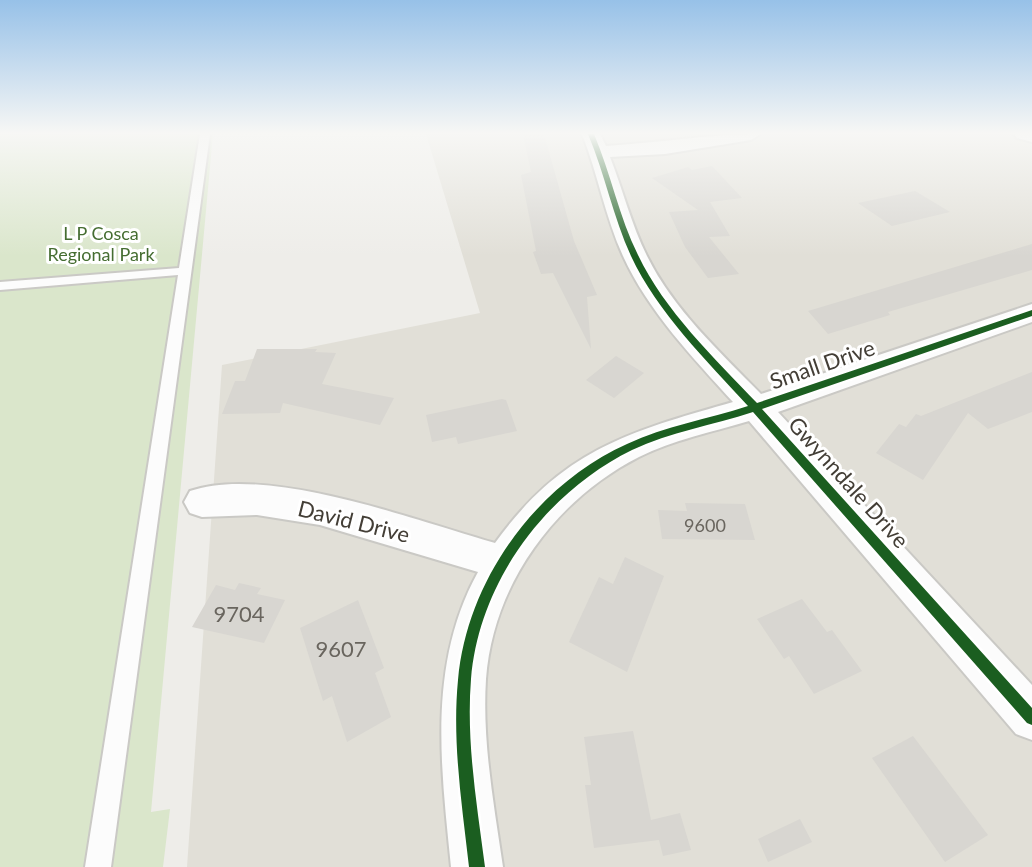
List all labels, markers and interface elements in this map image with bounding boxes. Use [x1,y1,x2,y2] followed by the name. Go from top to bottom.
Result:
[47,222,155,265] park label: L P Cosca Regional Park
[766,333,878,395] street label: Small Drive
[783,411,915,553] street label: Gwynndale Drive
[295,494,413,548] street label: David Drive
[684,514,726,536] house number: 9600
[213,600,265,627] house number: 9704
[315,635,367,662] house number: 9607

